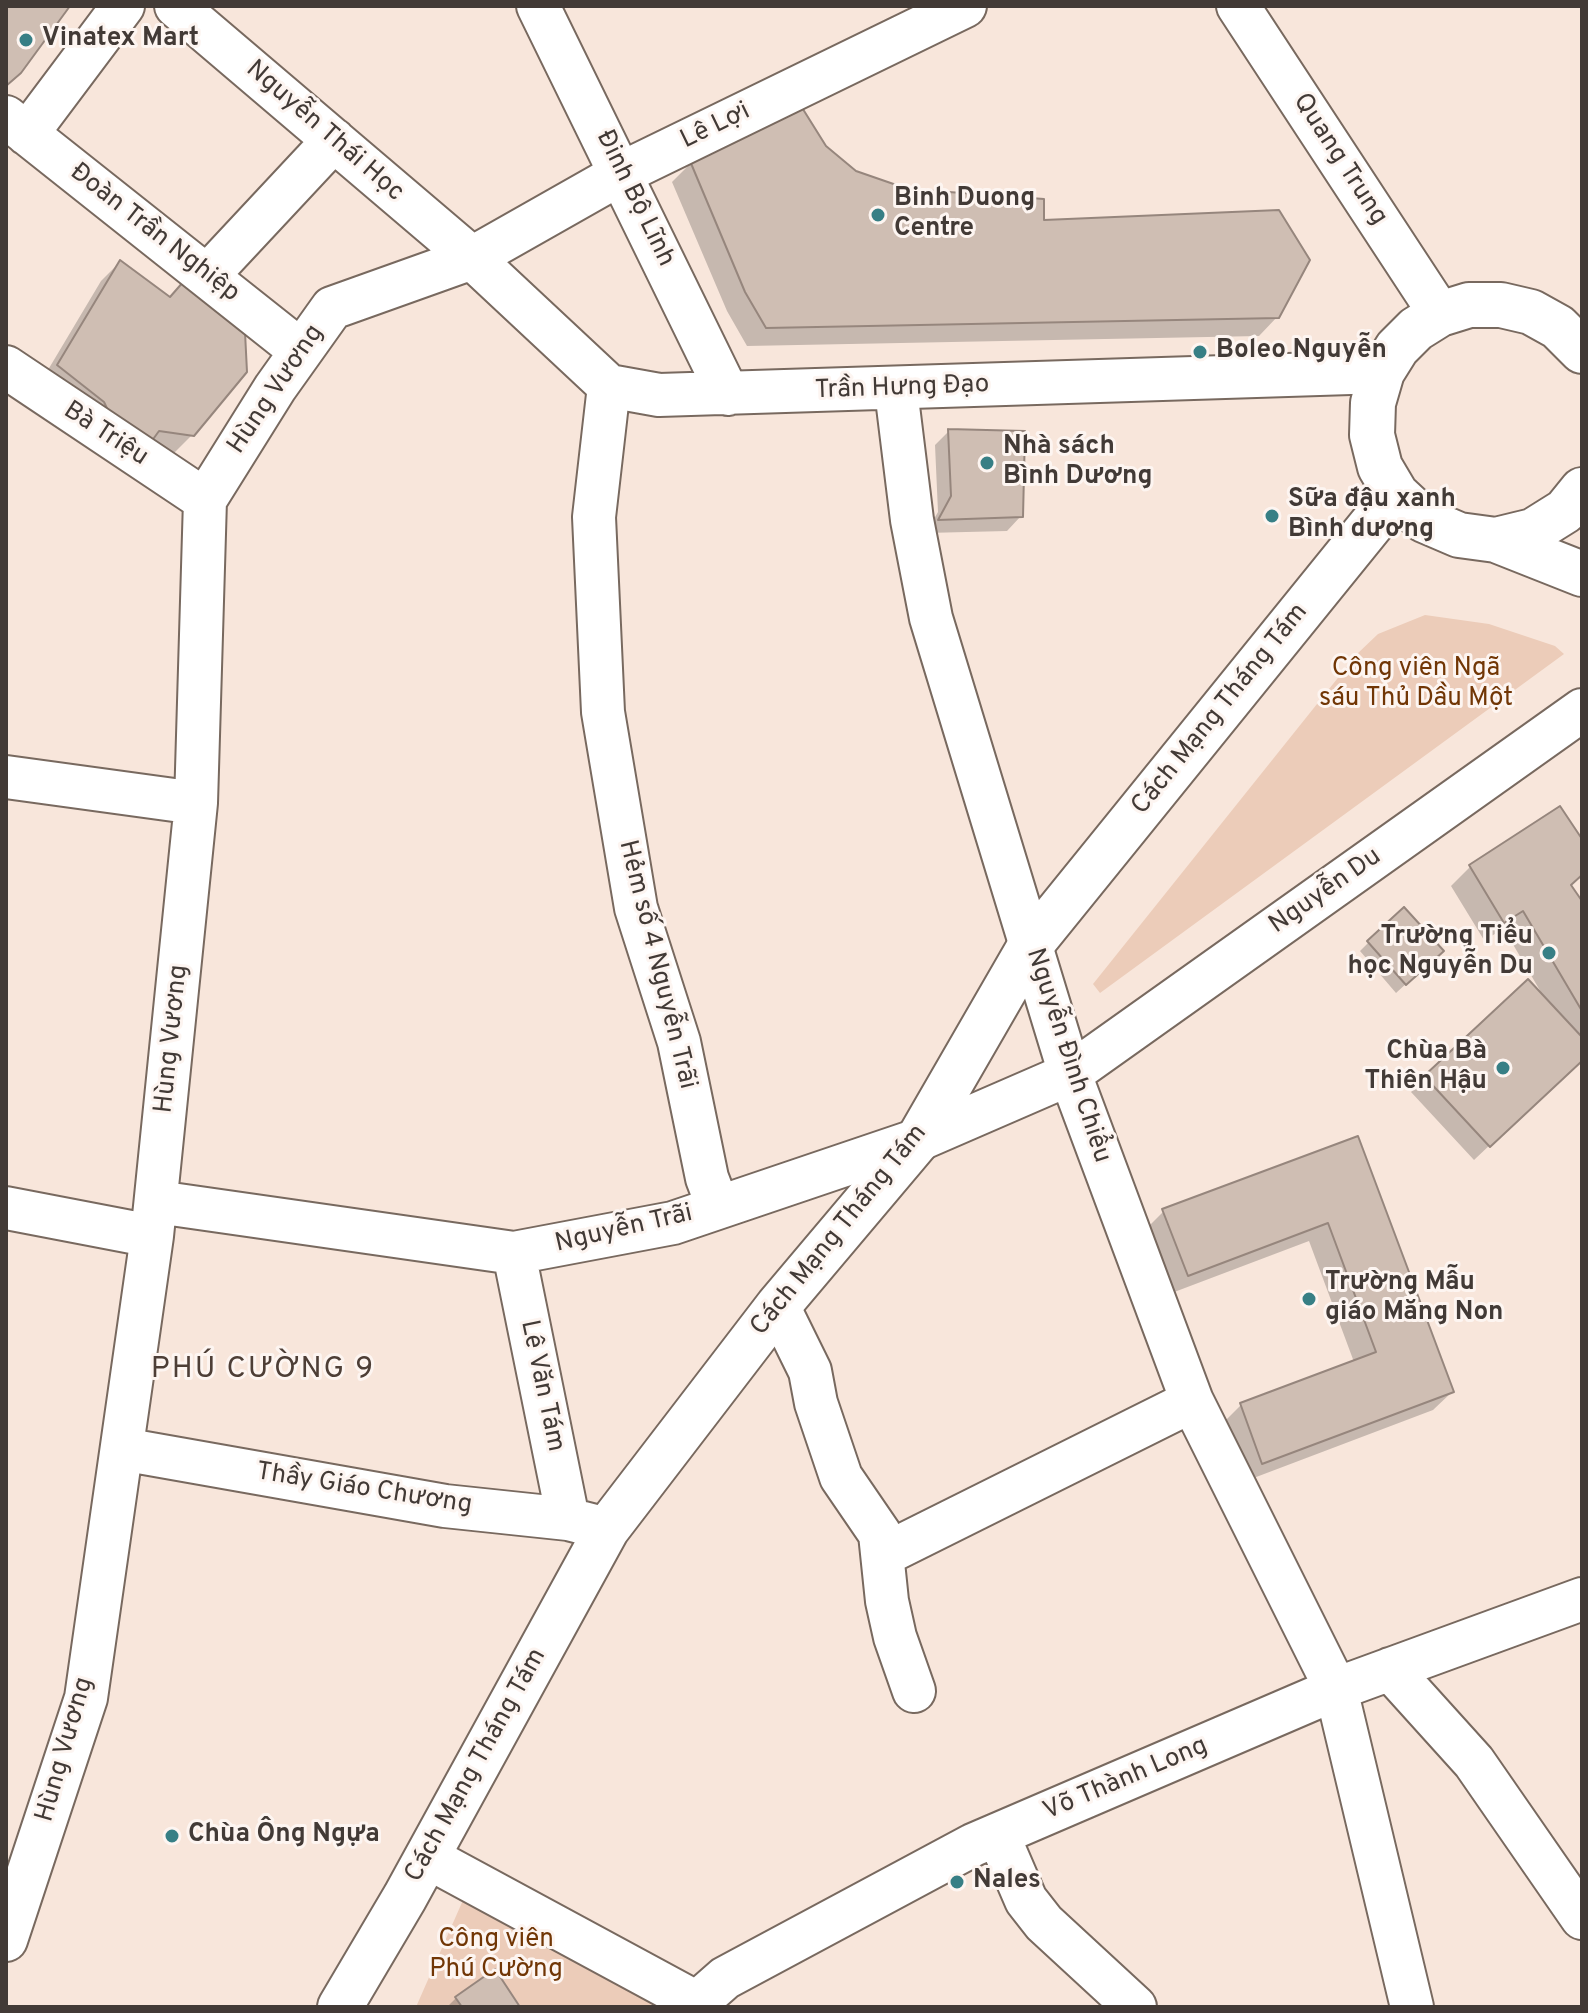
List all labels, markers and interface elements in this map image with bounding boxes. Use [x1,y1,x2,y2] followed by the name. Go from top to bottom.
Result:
[42,24,199,56] place label: Vinatex Mart
[17,31,35,49] marker: Vinatex Mart
[238,55,410,209] street label: Nguyễn Thái Học
[1285,88,1393,232] street label: Quang Trung
[676,97,756,157] street label: Lê Lợi
[588,126,680,272] street label: Đinh Bộ Lĩnh
[63,158,245,310] street label: Đoàn Trần Nghiệp
[894,184,1035,246] place label: Binh Duong Centre
[869,206,887,224] marker: Binh Duong Centre
[222,320,332,460] street label: Hùng Vương
[1216,336,1387,368] place label: Boleo Nguyễn
[1191,343,1209,361] marker: Boleo Nguyễn
[814,370,990,408] street label: Trần Hưng Đạo
[57,396,153,474] street label: Bà Triệu
[1003,432,1152,494] place label: Nhà sách Bình Dương
[978,454,996,472] marker: Nhà sách Bình Dương
[1288,485,1456,546] place label: Sữa đậu xanh Bình dương
[1263,507,1281,525] marker: Sữa đậu xanh Bình dương
[1126,598,1316,822] street label: Cách Mạng Tháng Tám
[1319,654,1513,716] park label: Công viên Ngã sáu Thủ Dầu Một
[610,837,702,1093] street label: Hẻm số 4 Nguyễn Trãi
[1264,842,1388,942] street label: Nguyễn Du
[1347,922,1533,984] place label: Trường Tiểu học Nguyễn Du
[1540,944,1558,962] marker: Trường Tiểu học Nguyễn Du
[1018,945,1116,1167] street label: Nguyễn Đình Chiểu
[150,963,196,1115] street label: Hùng Vương
[1364,1037,1487,1098] place label: Chùa Bà Thiên Hậu
[1494,1059,1512,1077] marker: Chùa Bà Thiên Hậu
[745,1119,935,1343] street label: Cách Mạng Tháng Tám
[552,1199,696,1261] street label: Nguyễn Trãi
[1325,1268,1503,1330] place label: Trường Mẫu giáo Măng Non
[1300,1290,1318,1308] marker: Trường Mẫu giáo Măng Non
[512,1317,570,1455] street label: Lê Văn Tám
[151,1353,375,1389] district label: PHÚ CƯỜNG 9
[254,1458,474,1522] street label: Thầy Giáo Chương
[400,1644,554,1888] street label: Cách Mạng Tháng Tám
[30,1674,102,1826] street label: Hùng Vương
[1039,1731,1213,1829] street label: Võ Thành Long
[188,1820,380,1852] place label: Chùa Ông Ngựa
[163,1827,181,1845] marker: Chùa Ông Ngựa
[973,1866,1041,1898] place label: Nales
[948,1873,966,1891] marker: Nales
[429,1925,563,1986] park label: Công viên Phú Cường

